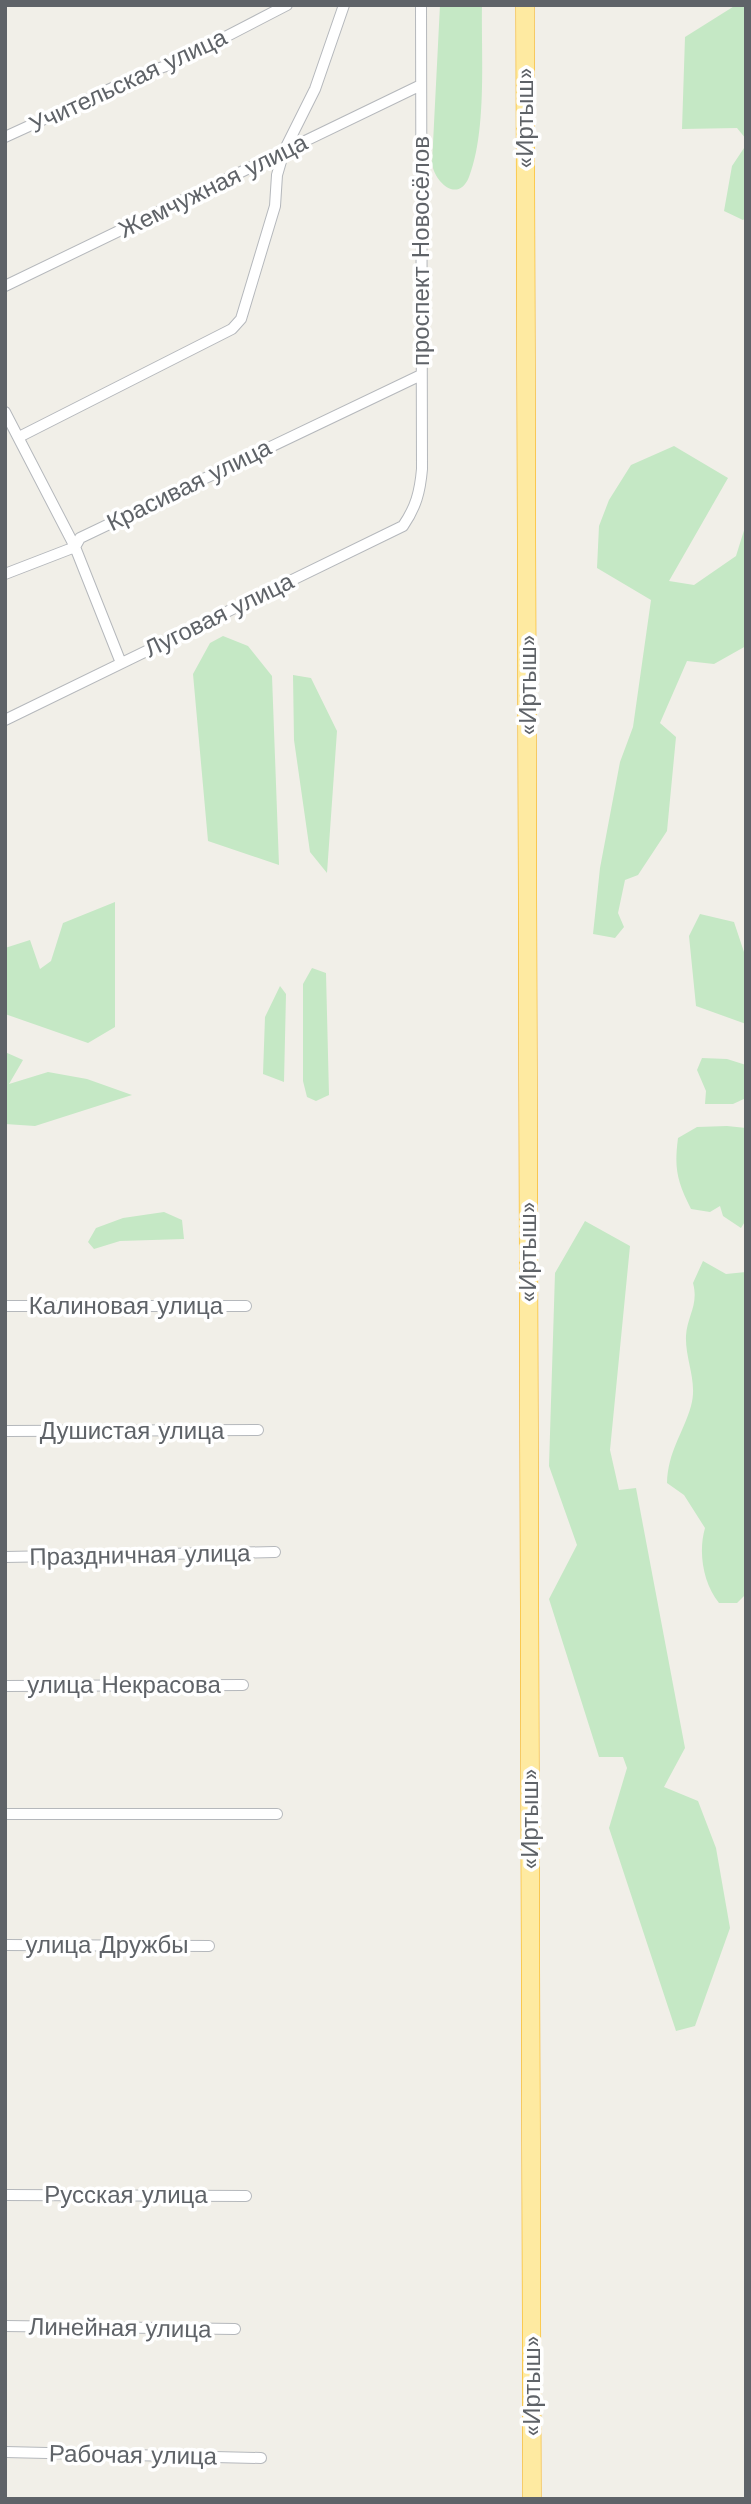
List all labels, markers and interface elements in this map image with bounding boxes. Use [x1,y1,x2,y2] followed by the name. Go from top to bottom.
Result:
[25,23,232,139] street label: Учительская улица
[511,67,539,169] street label: «Иртыш»
[114,128,312,244] street label: Жемчужная улица
[407,136,435,366] street label: проспект Новосёлов
[102,433,276,537] street label: Красивая улица
[140,566,299,663] street label: Луговая улица
[514,634,542,736] street label: «Иртыш»
[514,1201,542,1303] street label: «Иртыш»
[29,1292,224,1320] street label: Калиновая улица
[40,1417,225,1445] street label: Душистая улица
[29,1539,251,1571] street label: Праздничная улица
[27,1671,221,1699] street label: улица Некрасова
[516,1768,544,1870] street label: «Иртыш»
[25,1931,189,1959] street label: улица Дружбы
[44,2181,208,2209] street label: Русская улица
[28,2312,212,2344] street label: Линейная улица
[518,2335,546,2437] street label: «Иртыш»
[49,2440,218,2470] street label: Рабочая улица

